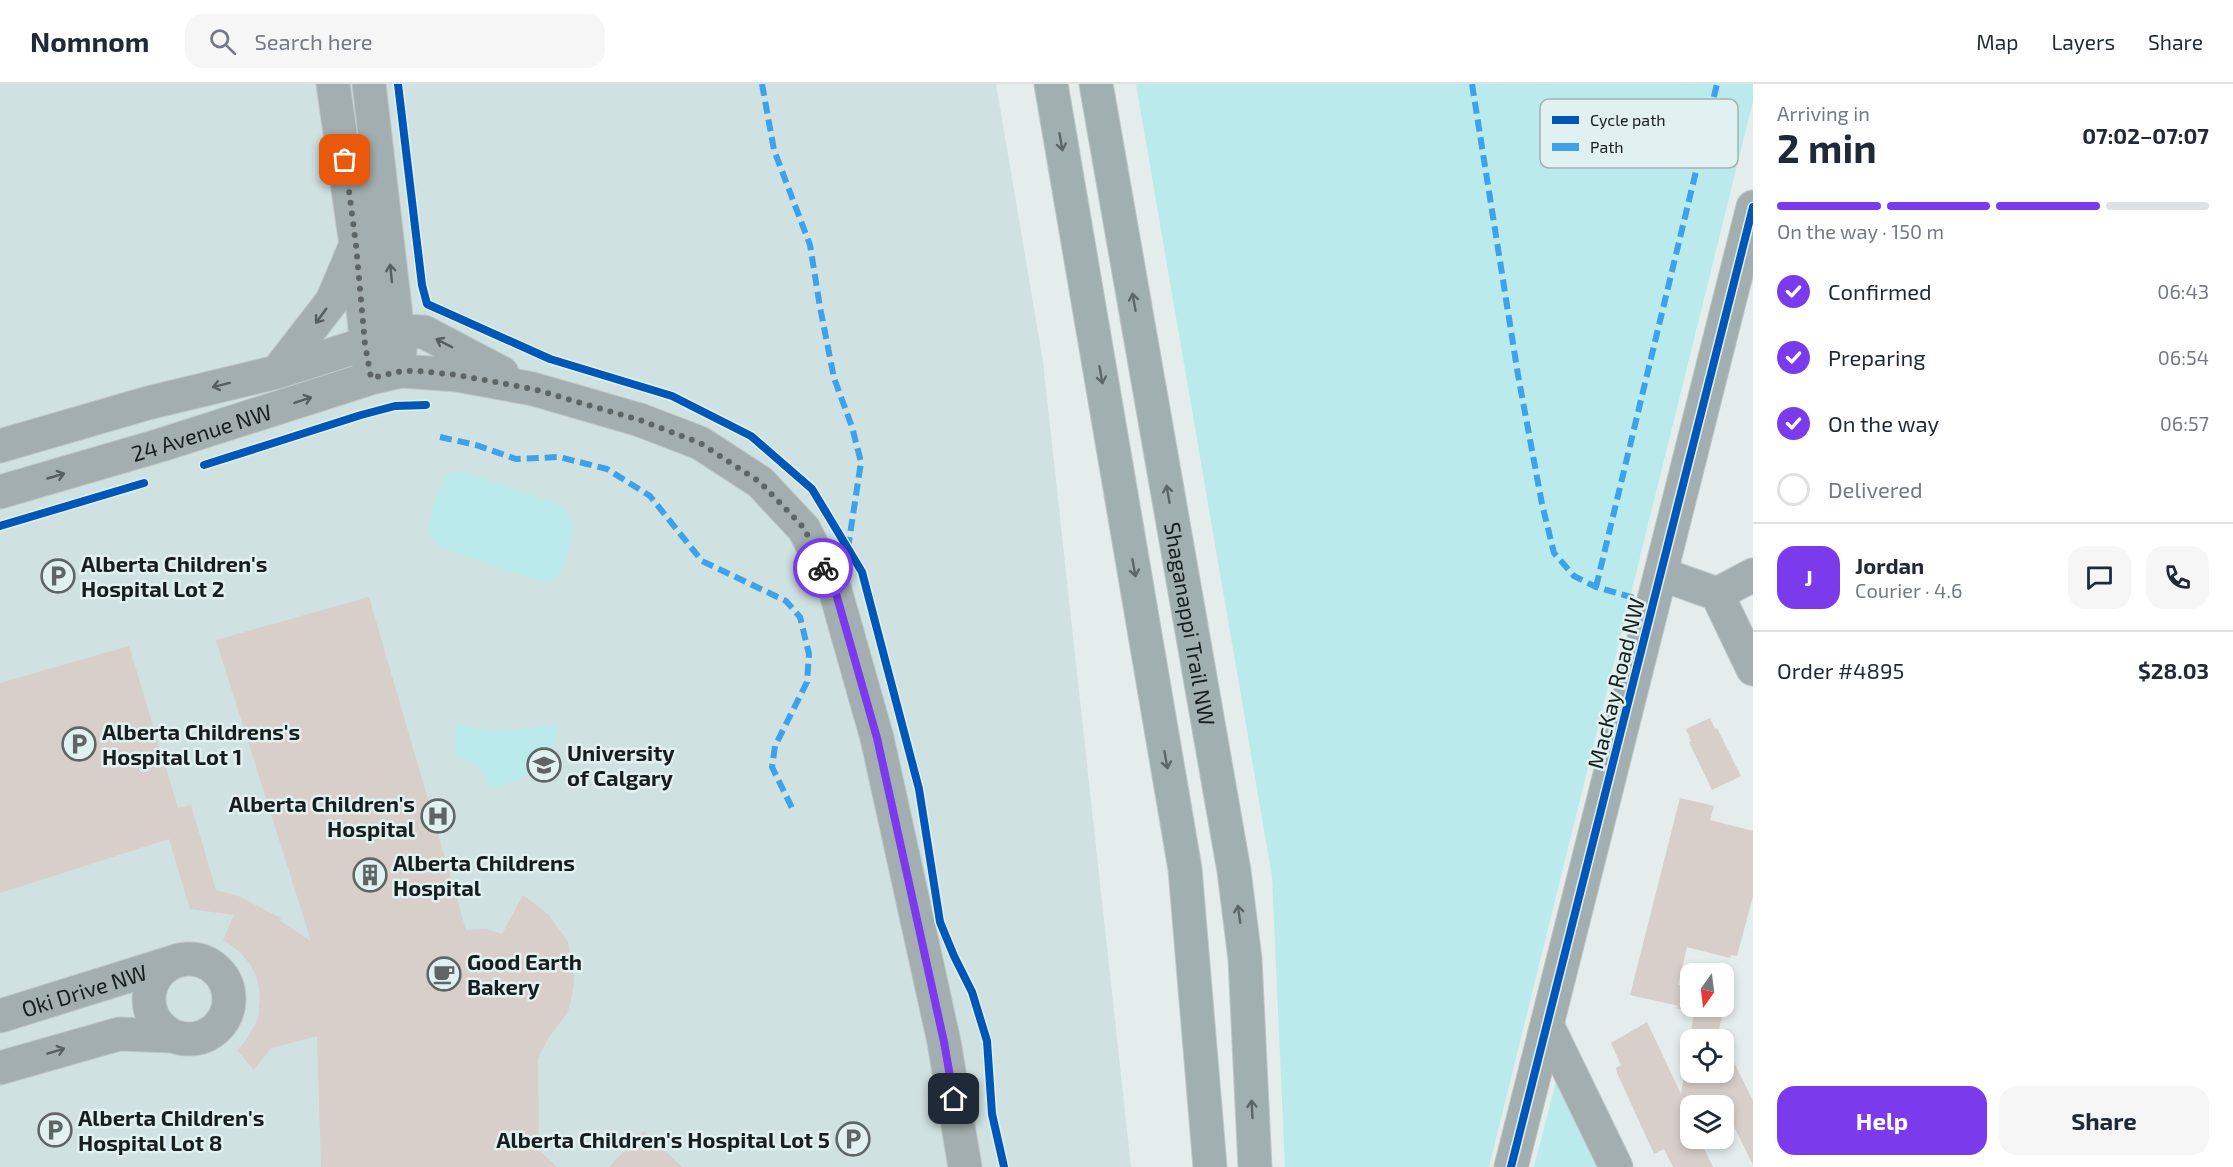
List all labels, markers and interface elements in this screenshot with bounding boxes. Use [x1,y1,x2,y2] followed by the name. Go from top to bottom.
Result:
[185,14,605,68] search box
[30,24,149,58] text: Nomnom
[206,25,239,58] icon: search
[254,28,373,54] text: Search here
[1976,29,2018,54] text: Map
[2051,29,2115,54] text: Layers
[2148,29,2203,54] text: Share
[1540,99,1738,168] legend
[1777,101,1870,125] text: Arriving in
[1590,110,1666,129] text: Cycle path
[2082,122,2209,148] text: 07:02–07:07
[1777,124,1877,171] text: 2 min
[1056,131,1067,151] one-way arrow
[319,134,370,185] pin
[1590,137,1624,156] text: Path
[328,143,361,176] icon: bag
[1777,219,1944,243] text: On the way · 150 m
[385,263,396,283] one-way arrow
[1777,275,1810,308] icon: check
[1828,278,1932,304] text: Confirmed
[2157,279,2209,303] text: 06:43
[1129,293,1140,312] one-way arrow
[315,307,328,323] one-way arrow
[436,337,453,349] one-way arrow
[1777,341,1810,374] icon: check
[1828,344,1926,370] text: Preparing
[2158,345,2209,369] text: 06:54
[1096,365,1107,385] one-way arrow
[211,380,230,392] one-way arrow
[293,394,312,405] one-way arrow
[128,398,275,466] street label: 24 Avenue NW
[1777,407,1810,440] icon: check
[1828,410,1939,436] text: On the way
[2160,411,2209,435] text: 06:57
[46,470,65,481] one-way arrow
[1828,476,1923,502] text: Delivered
[1162,485,1173,505] one-way arrow
[1160,520,1221,728] street label: Shaganappi Trail NW
[793,538,853,598] courier
[2068,546,2131,609] button: chat
[2146,546,2209,609] button: phone
[81,550,267,601] place label: Alberta Children's Hospital Lot 2
[807,552,840,585] icon: bike
[1855,552,1924,578] text: Jordan
[1128,557,1139,577] one-way arrow
[40,558,76,594] parking icon: Alberta Children's Hospital Lot 2
[1804,564,1813,590] text: J
[1855,578,1962,602] text: Courier · 4.6
[1581,595,1649,771] street label: MacKay Road NW
[1777,657,1904,683] text: Order #4895
[2138,657,2209,683] text: $28.03
[102,718,300,769] place label: Alberta Childrens's Hospital Lot 1
[61,726,97,762] parking icon: Alberta Childrens's Hospital Lot 1
[567,739,675,791] place label: University of Calgary
[526,747,562,783] school or university icon: University of Calgary
[1161,749,1172,769] one-way arrow
[229,790,416,841] place label: Alberta Children's Hospital
[420,798,456,834] hospital icon: Alberta Children's Hospital
[393,849,575,900] place label: Alberta Childrens Hospital
[352,857,388,893] building icon: Alberta Childrens Hospital
[1234,905,1245,925] one-way arrow
[467,948,582,1000] place label: Good Earth Bakery
[426,956,462,992] cafe icon: Good Earth Bakery
[18,958,150,1022] street label: Oki Drive NW
[1680,963,1734,1017] north arrow
[1680,963,1734,1149] map controls
[1680,1029,1734,1083] button: locate
[46,1045,65,1056] one-way arrow
[928,1073,979,1124] pin
[937,1082,970,1115] icon: home
[1777,1086,1987,1155] button: Help
[1999,1086,2209,1155] button: Share
[1680,1095,1734,1149] button: layers
[1247,1099,1258,1119] one-way arrow
[78,1104,264,1155] place label: Alberta Children's Hospital Lot 8
[37,1112,73,1148] parking icon: Alberta Children's Hospital Lot 8
[835,1121,871,1157] parking icon: Alberta Children's Hospital Lot 5
[496,1126,830,1152] place label: Alberta Children's Hospital Lot 5

